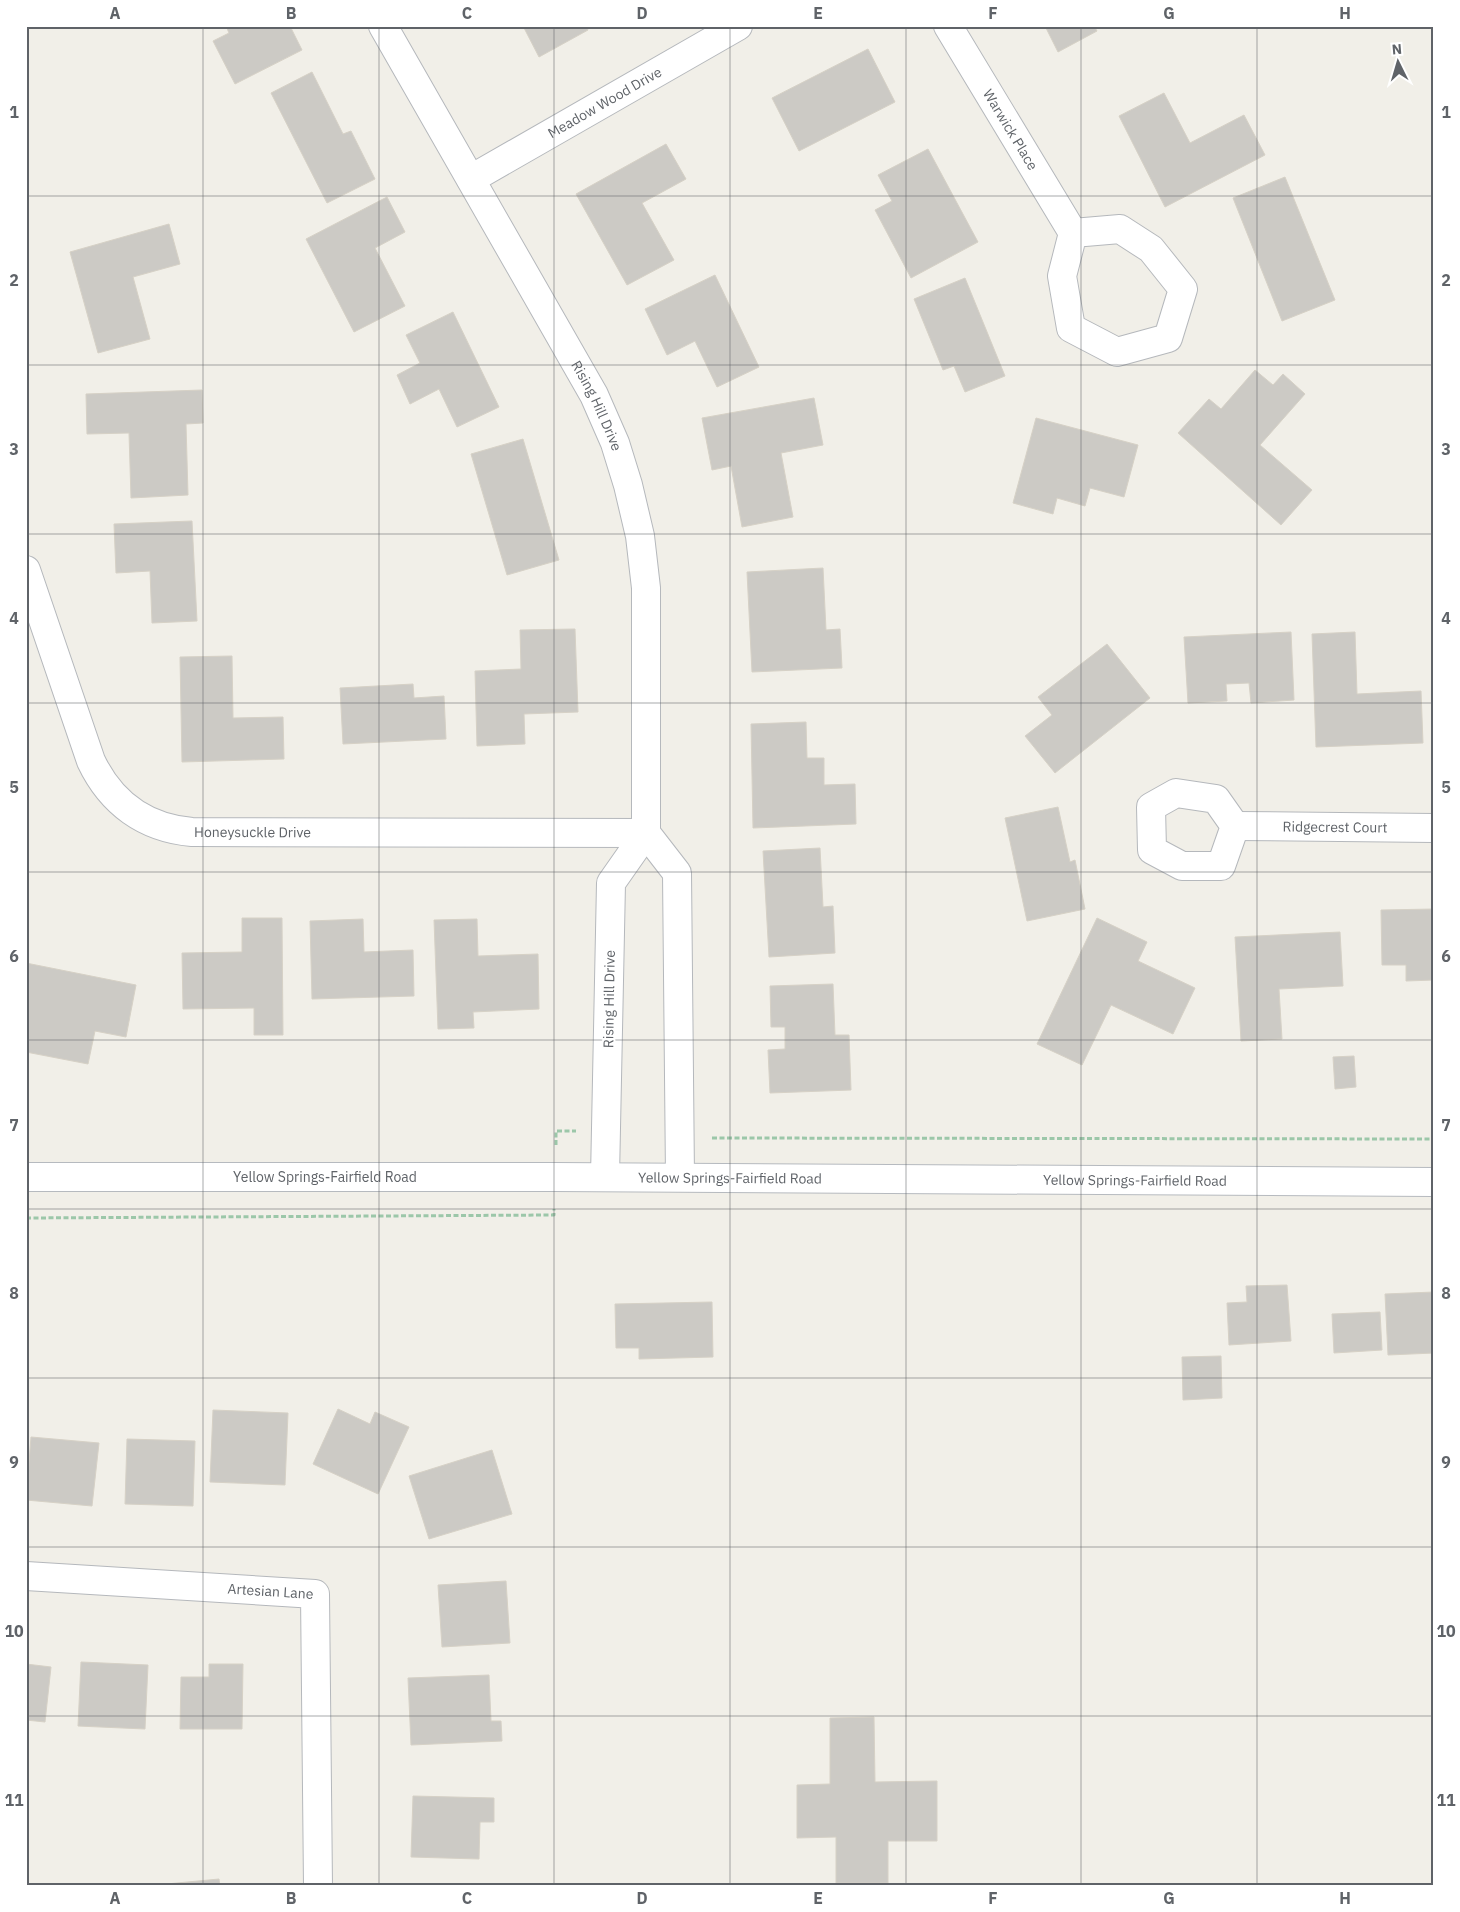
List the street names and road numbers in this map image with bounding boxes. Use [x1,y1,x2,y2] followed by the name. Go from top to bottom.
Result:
[544,63,665,142] street label: Meadow Wood Drive
[979,86,1042,174] street label: Warwick Place
[567,357,626,453] street label: Rising Hill Drive
[1282,817,1388,837] street label: Ridgecrest Court
[194,823,311,841] street label: Honeysuckle Drive
[599,949,619,1048] street label: Rising Hill Drive
[233,1168,417,1186] street label: Yellow Springs-Fairfield Road
[638,1168,822,1188] street label: Yellow Springs-Fairfield Road
[1043,1171,1227,1190] street label: Yellow Springs-Fairfield Road
[227,1580,314,1603] street label: Artesian Lane

